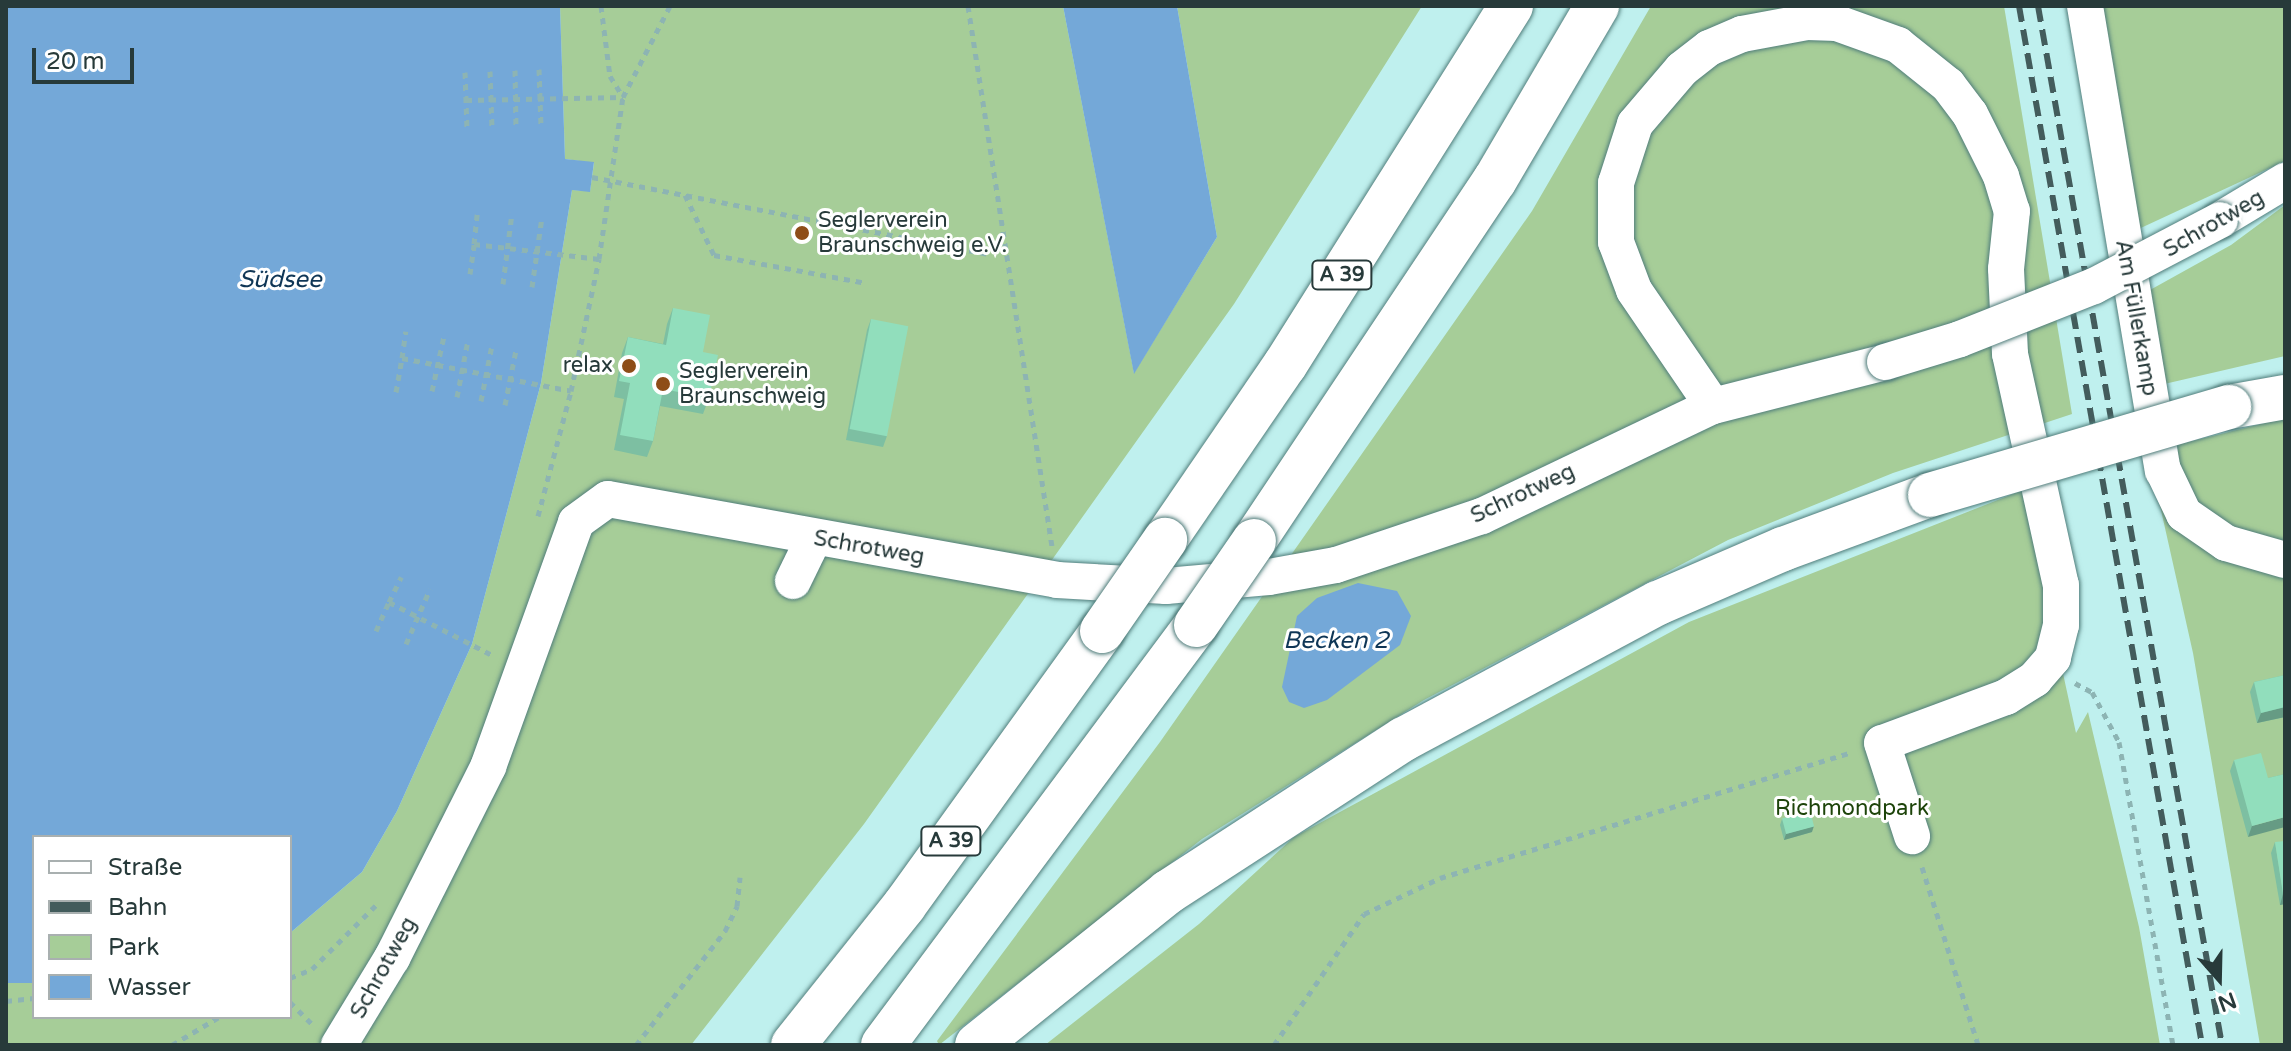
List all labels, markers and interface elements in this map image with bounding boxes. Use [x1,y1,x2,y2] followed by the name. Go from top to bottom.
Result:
[36,32,138,82] scale bar
[46,47,104,76] text: 20 m
[2159,185,2269,263] street label: Schrotweg
[818,207,1007,258] place label: Seglerverein Braunschweig e.V.
[793,224,811,242] marker: Seglerverein Braunschweig e.V.
[2109,238,2163,398] street label: Am Füllerkamp
[1310,259,1374,291] road number: A 39
[238,266,322,294] water label: Südsee
[563,353,613,379] place label: relax
[620,357,638,375] marker: relax
[679,358,826,410] place label: Seglerverein Braunschweig
[654,375,672,393] marker: Seglerverein Braunschweig
[1467,458,1579,530] street label: Schrotweg
[812,525,926,571] street label: Schrotweg
[1283,627,1389,655] water label: Becken 2
[1775,796,1929,822] park label: Richmondpark
[919,825,983,857] road number: A 39
[32,835,292,1019] legend
[108,853,182,882] text: Straße
[108,893,167,922] text: Bahn
[345,913,423,1023] street label: Schrotweg
[108,933,159,962] text: Park
[2179,939,2259,1019] north arrow
[108,973,191,1002] text: Wasser
[2214,986,2240,1017] text: N

